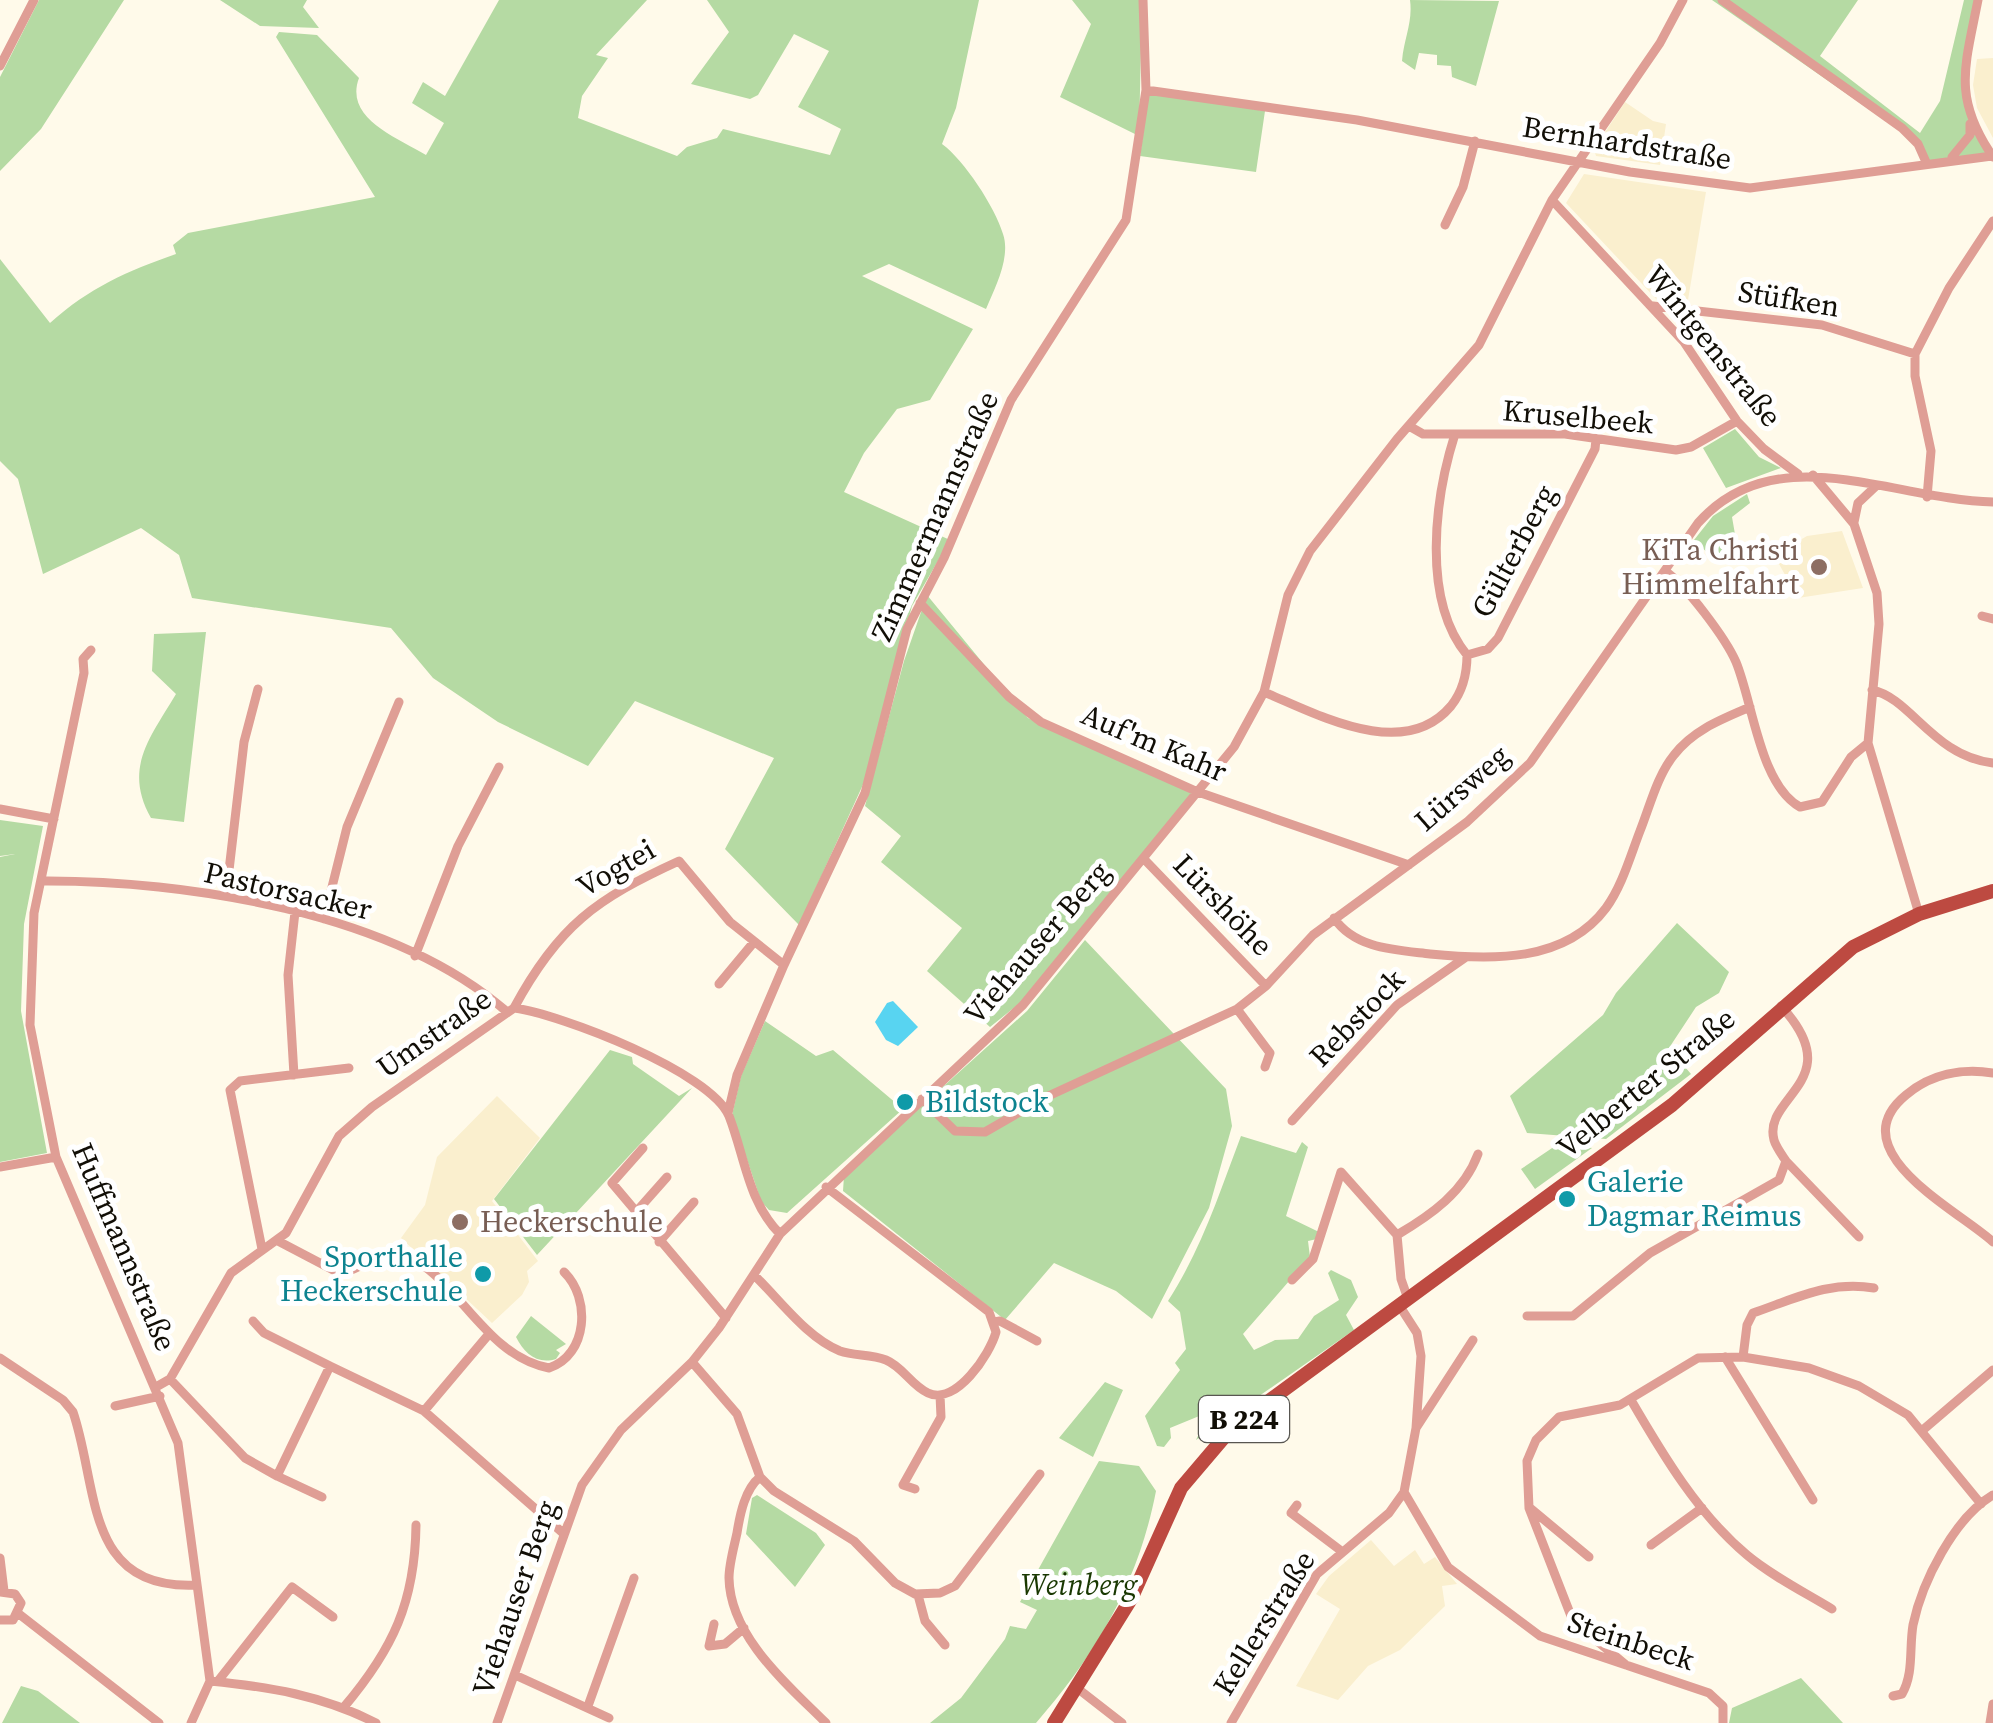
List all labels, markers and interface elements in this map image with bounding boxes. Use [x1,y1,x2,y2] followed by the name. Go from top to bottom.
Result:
[1520,106,1735,179] street label: Bernhardstraße
[1635,256,1791,435] street label: Wintgenstraße
[1736,270,1843,327] street label: Stüfken
[861,384,1008,647] street label: Zimmermannstraße
[1501,389,1656,444] street label: Kruselbeek
[1461,477,1566,624] street label: Gülterberg
[1621,529,1799,604] place label: KiTa Christi Himmelfahrt
[1808,556,1830,578] marker: KiTa Christi Himmelfahrt
[1075,694,1234,792] street label: Auf'm Kahr
[1405,735,1518,840] street label: Lürsweg
[569,829,662,906] street label: Vogtei
[1164,845,1282,965] street label: Lürshöhe
[200,851,376,930] street label: Pastorsacker
[954,852,1119,1033] street label: Viehauser Berg
[1300,959,1414,1076] street label: Rebstock
[368,978,499,1087] street label: Umstraße
[1548,998,1743,1167] street label: Velberter Straße
[925,1081,1049,1122] place label: Bildstock
[894,1091,916,1113] marker: Bildstock
[62,1137,187,1357] street label: Huffmannstraße
[1587,1161,1802,1236] place label: Galerie Dagmar Reimus
[1556,1188,1578,1210] marker: Galerie Dagmar Reimus
[480,1201,663,1242] place label: Heckerschule
[449,1211,471,1233] marker: Heckerschule
[280,1236,463,1311] place label: Sporthalle Heckerschule
[472,1263,494,1285] marker: Sporthalle Heckerschule
[1199,1396,1289,1442] road number: B 224
[462,1495,567,1701] street label: Viehauser Berg
[1203,1543,1324,1703] street label: Kellerstraße
[1021,1564,1139,1605] park label: Weinberg
[1563,1601,1700,1680] street label: Steinbeck

